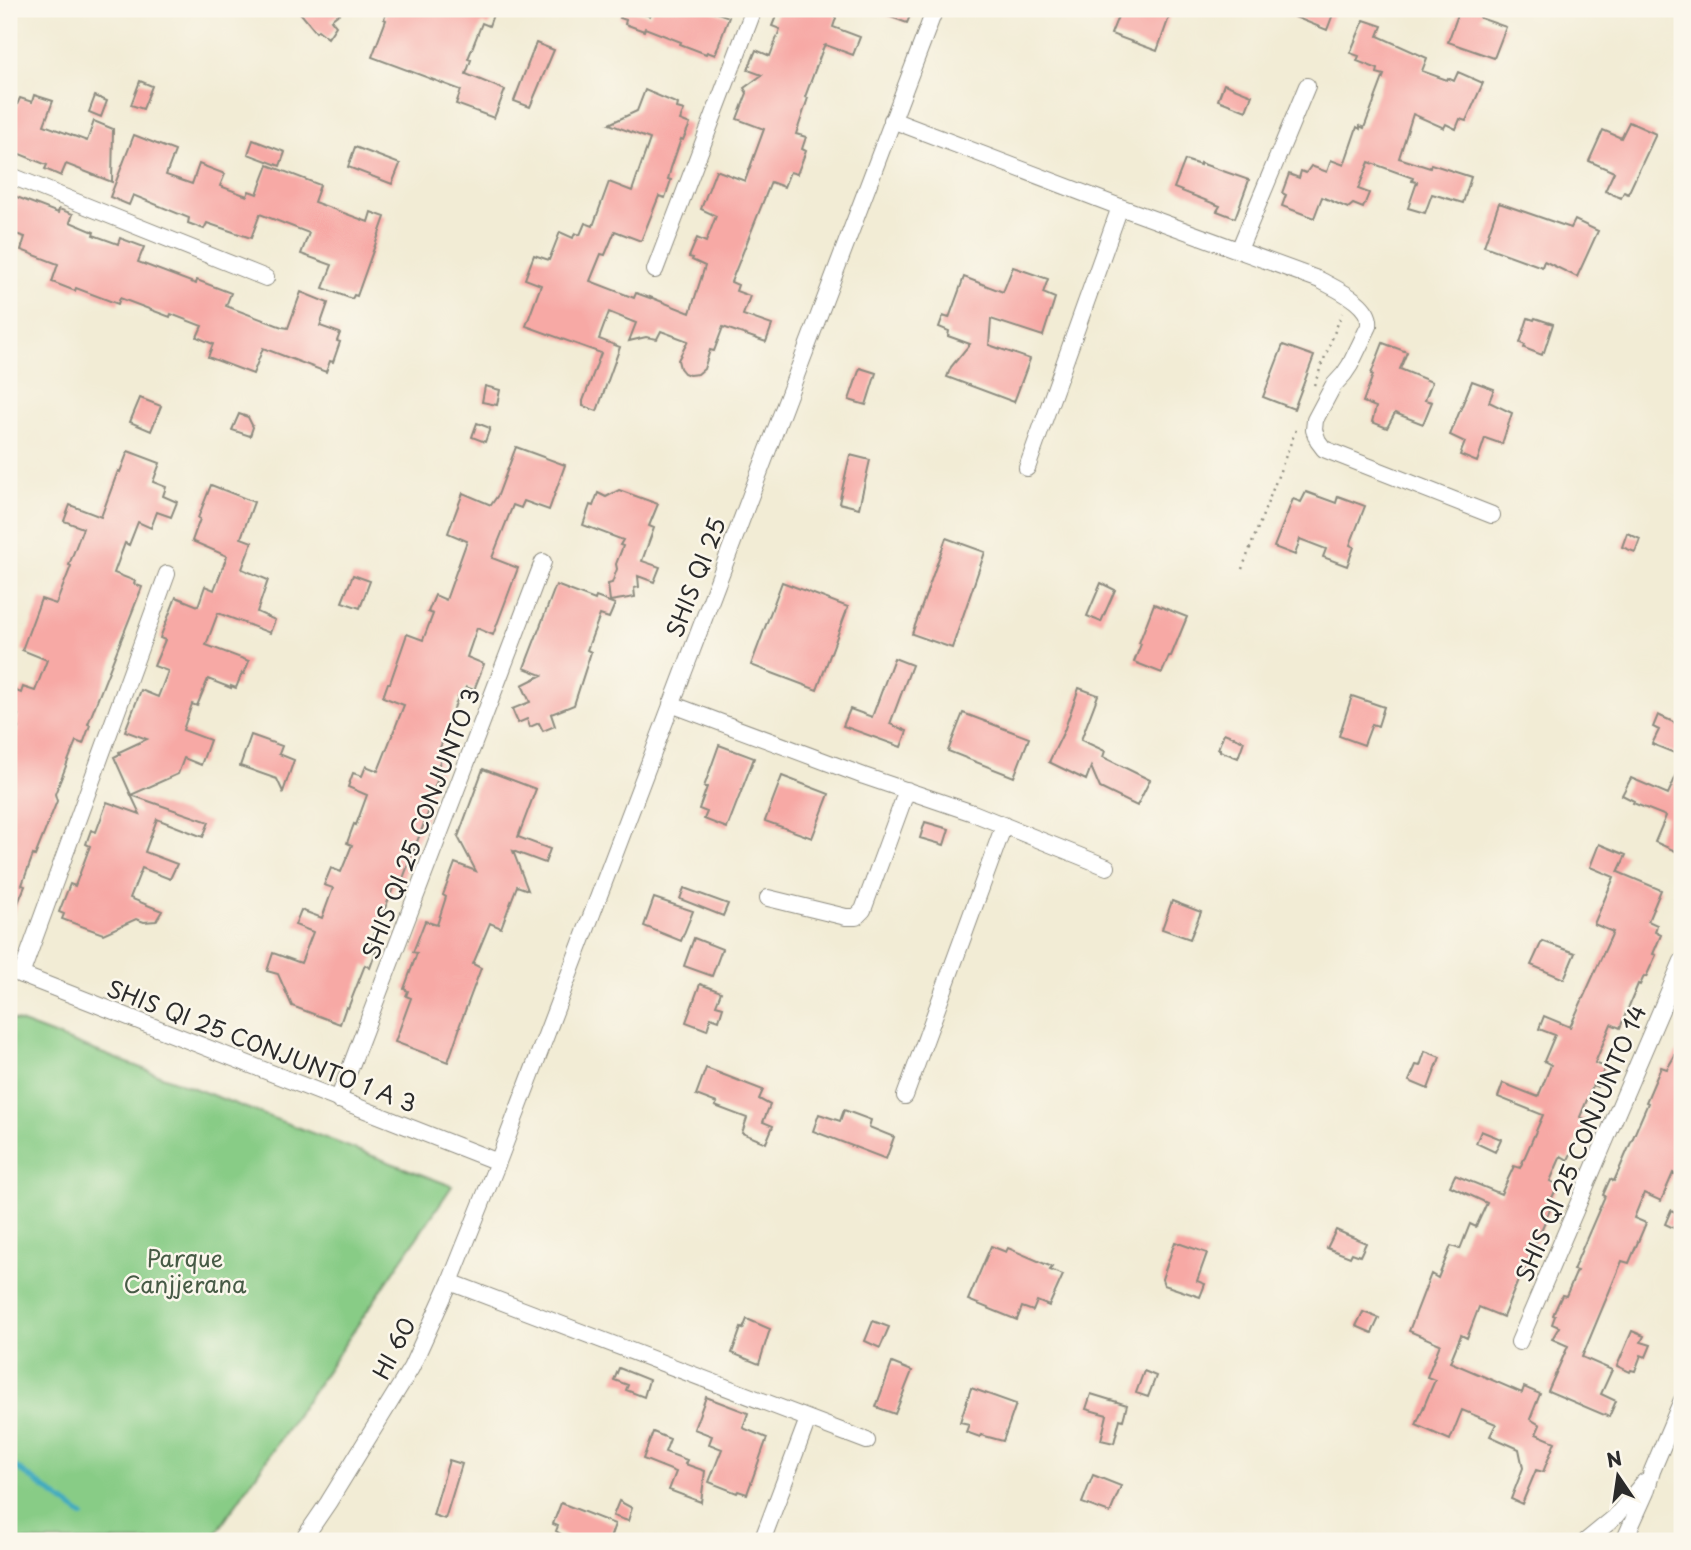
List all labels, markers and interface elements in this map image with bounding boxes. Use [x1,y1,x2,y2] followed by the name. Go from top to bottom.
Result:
[656,512,734,642] street label: SHIS QI 25
[352,682,488,964] street label: SHIS QI 25 CONJUNTO 3
[102,970,422,1120] street label: SHIS QI 25 CONJUNTO 1 A 3
[1506,999,1654,1287] street label: SHIS QI 25 CONJUNTO 14
[124,1240,247,1301] park label: Parque Canjjerana
[363,1311,423,1385] street label: HI 60
[1582,1442,1652,1512] north arrow
[1603,1443,1624,1474] text: N

